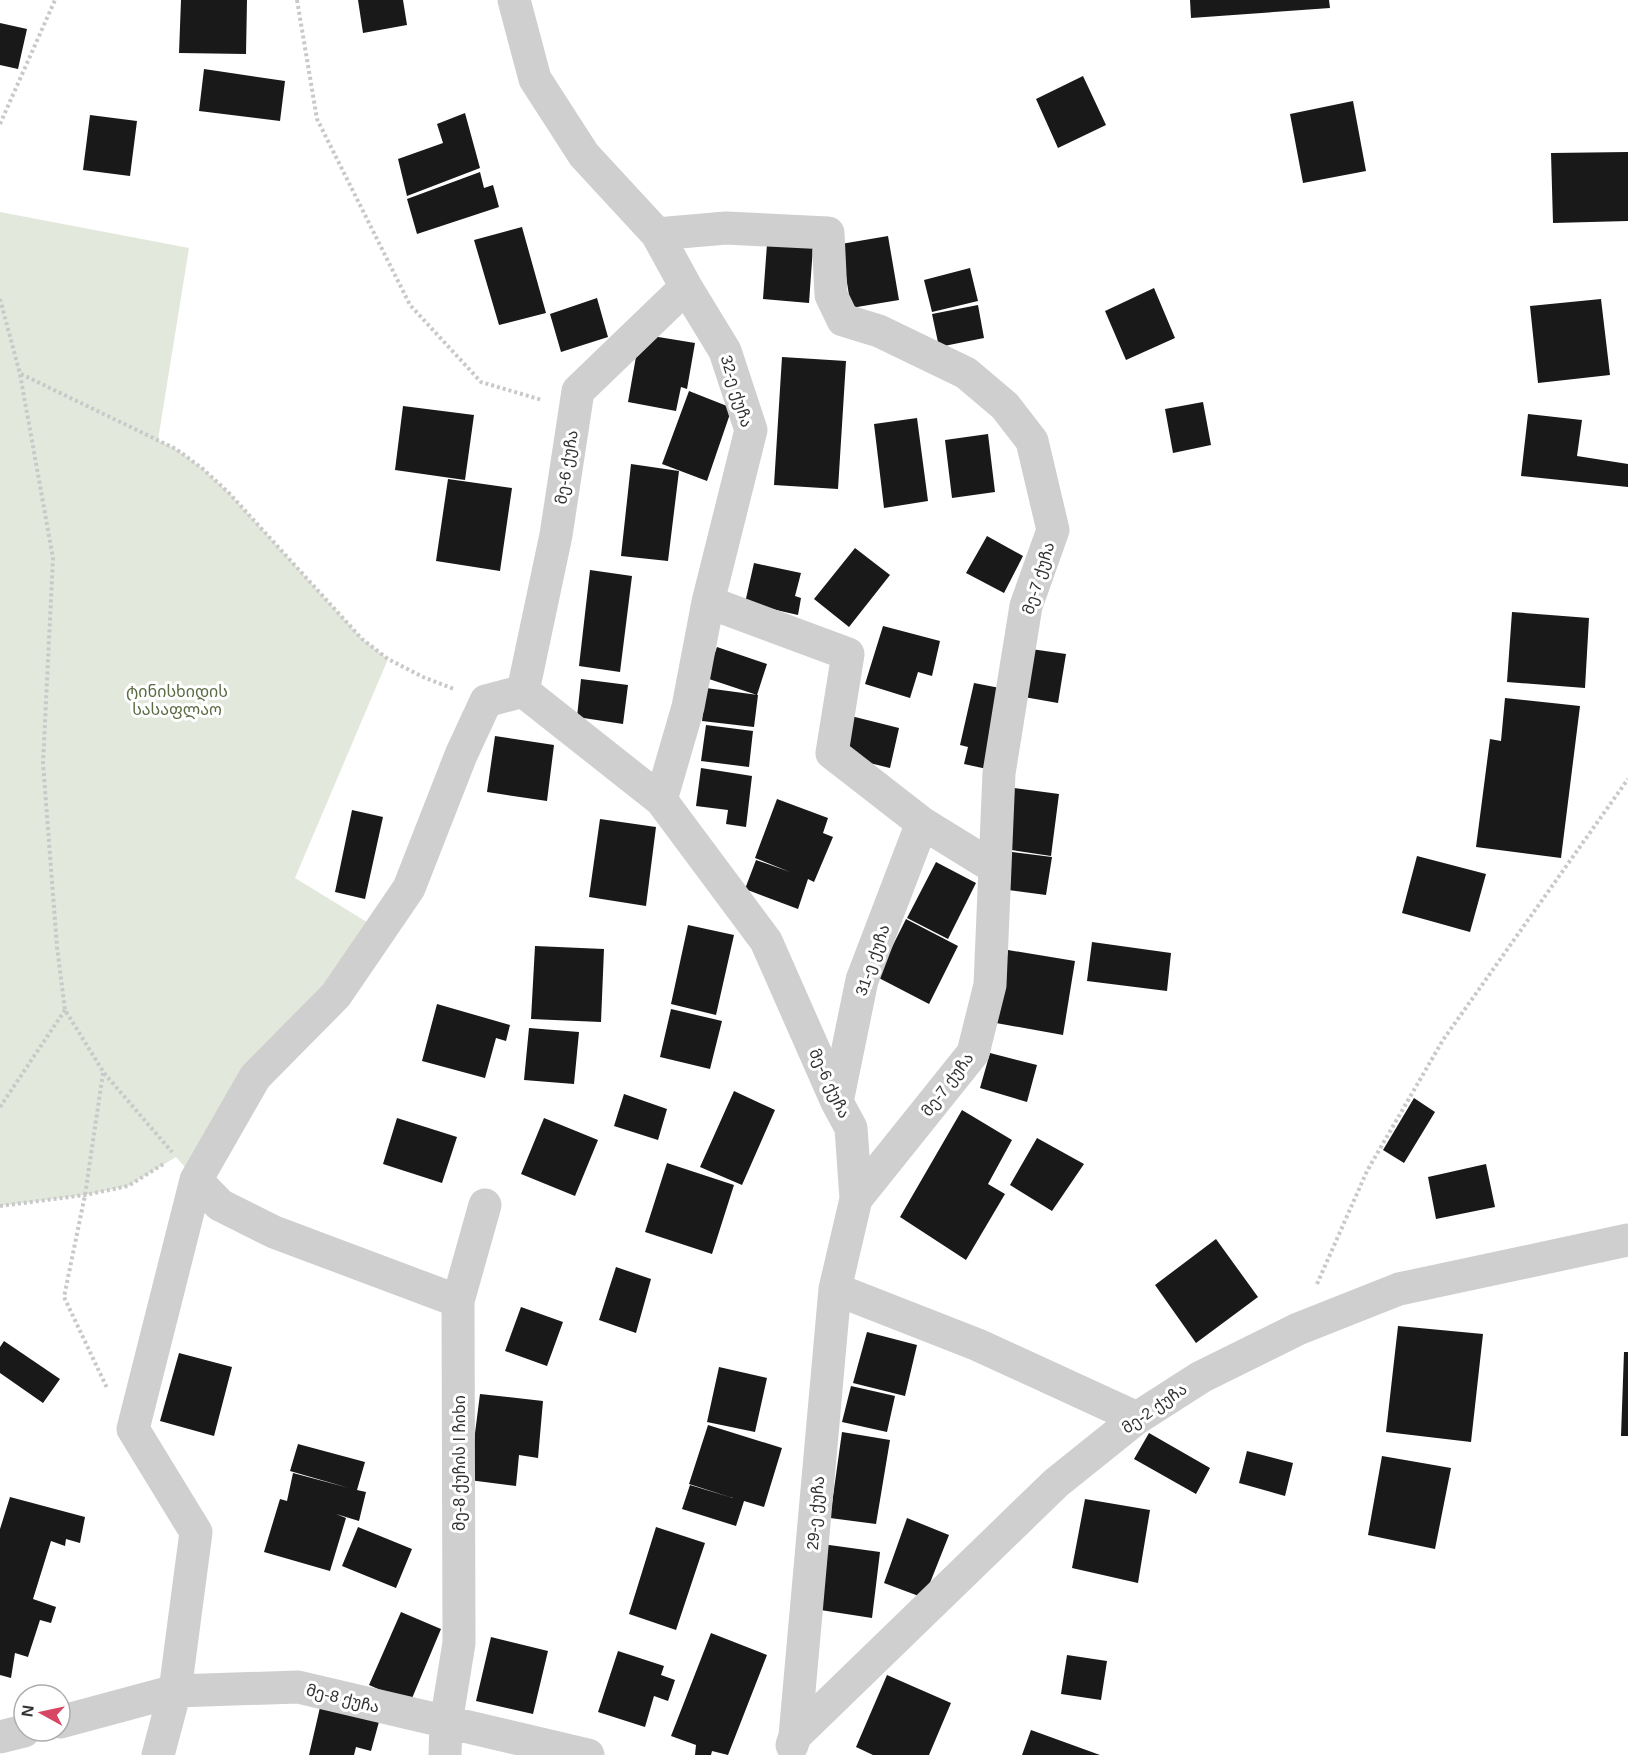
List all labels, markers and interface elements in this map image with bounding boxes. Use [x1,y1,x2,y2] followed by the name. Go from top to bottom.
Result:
[717,353,756,429] street label: 32-ე ქუჩა
[552,429,582,506] street label: მე-6 ქუჩა
[1019,540,1059,617] street label: მე-7 ქუჩა
[126,683,228,720] park label: ტინისხიდის სასაფლაო
[852,922,894,998] street label: 31-ე ქუჩა
[805,1046,853,1121] street label: მე-6 ქუჩა
[918,1049,978,1120] street label: მე-7 ქუჩა
[1119,1380,1190,1438] street label: მე-2 ქუჩა
[451,1395,469,1531] street label: მე-8 ქუჩის I ჩიხი
[804,1475,828,1551] street label: 29-ე ქუჩა
[304,1681,381,1717] street label: მე-8 ქუჩა
[12,1683,72,1743] north arrow
[18,1704,37,1718] text: N

